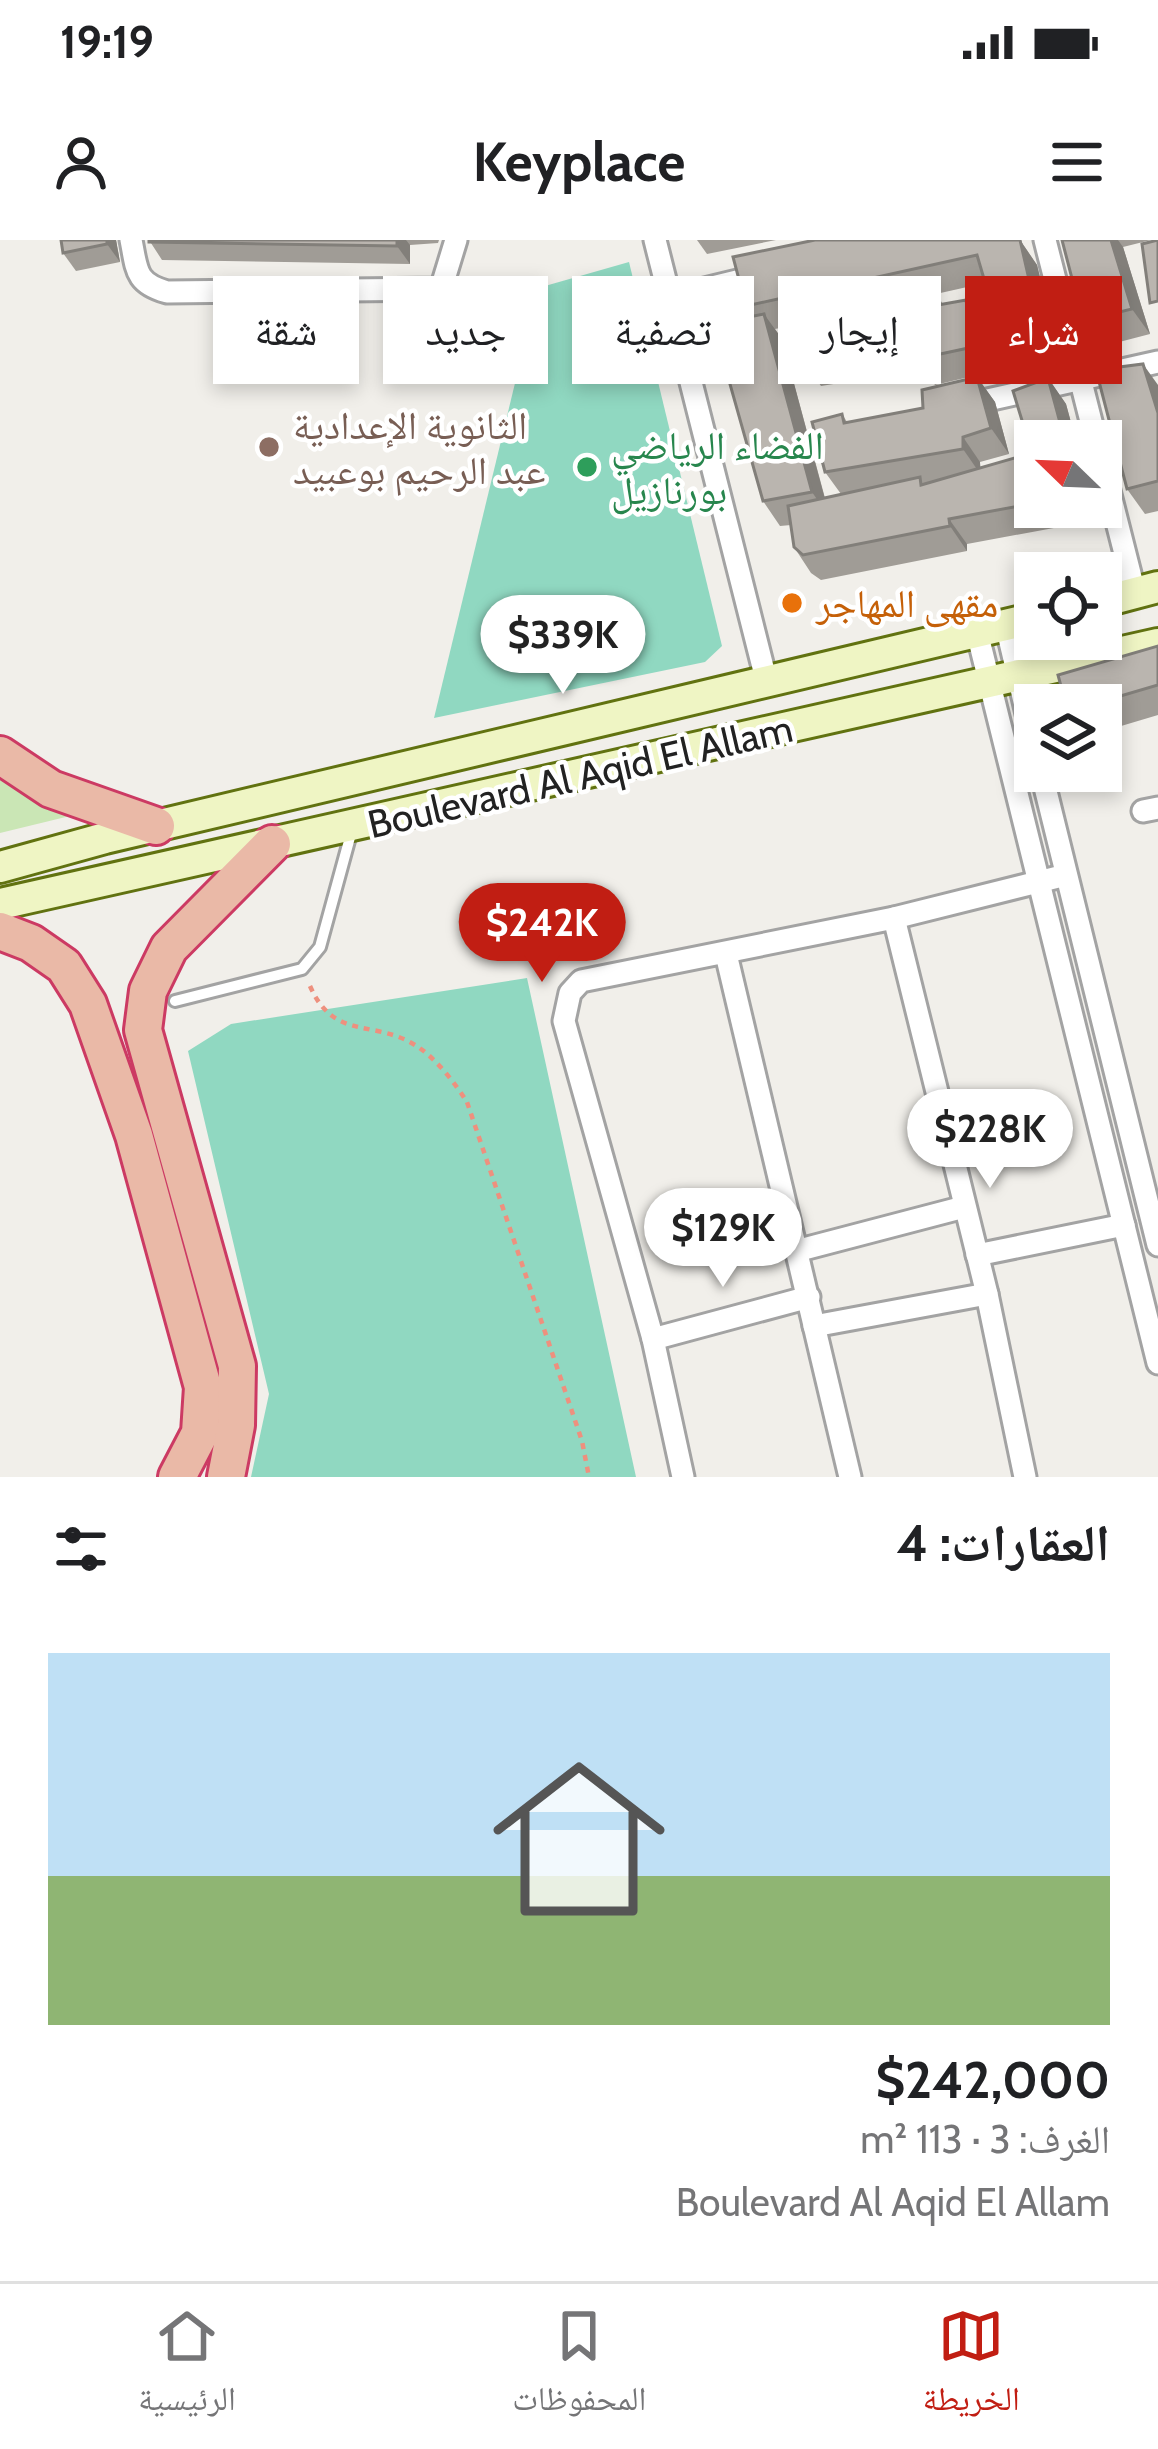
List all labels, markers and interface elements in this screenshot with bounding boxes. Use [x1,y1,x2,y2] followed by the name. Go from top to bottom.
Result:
[60,15,154,69] text: 19:19
[48,129,114,195] icon: person
[473,129,685,195] text: Keyplace
[1044,129,1110,195] icon: menu
[213,276,359,384] chip: شقة
[383,276,548,384] chip: جديد
[572,276,754,384] chip: تصفية
[778,276,941,384] chip: إيجار
[965,276,1122,384] chip: شراء
[293,401,545,496] place label: الثانوية الإعدادية عبد الرحيم بوعبيد
[1014,420,1122,528] north arrow
[1014,420,1122,792] map controls
[611,421,824,515] place label: الفضاء الرياضي بورنازيل
[256,434,282,460] marker: الثانوية الإعدادية عبد الرحيم بوعبيد
[574,454,600,480] marker: الفضاء الرياضي بورنازيل
[1014,552,1122,660] button: locate
[815,579,998,628] place label: مقهى المهاجر
[779,590,805,616] marker: مقهى المهاجر
[479,595,647,697] pin: $339K
[507,610,619,658] text: $339K
[1014,684,1122,792] button: layers
[363,704,797,848] street label: Boulevard Al Aqid El Allam
[458,883,626,985] pin: $242K
[486,898,598,946] text: $242K
[906,1089,1074,1191] pin: $228K
[934,1104,1046,1152] text: $228K
[639,1188,807,1290] pin: $129K
[671,1203,775,1251] text: $129K
[897,1512,1110,1574] text: العقارات: 4
[48,1516,114,1582] icon: filters
[471,1731,687,1947] icon: home
[875,2049,1110,2111] text: $242,000
[860,2115,1110,2163] text: الغرف: 3 · 113 m²
[676,2178,1110,2226] text: Boulevard Al Aqid El Allam
[138,2303,236,2431] tab: الرئيسية
[512,2303,646,2431] tab: المحفوظات
[923,2303,1020,2431] tab: الخريطة

